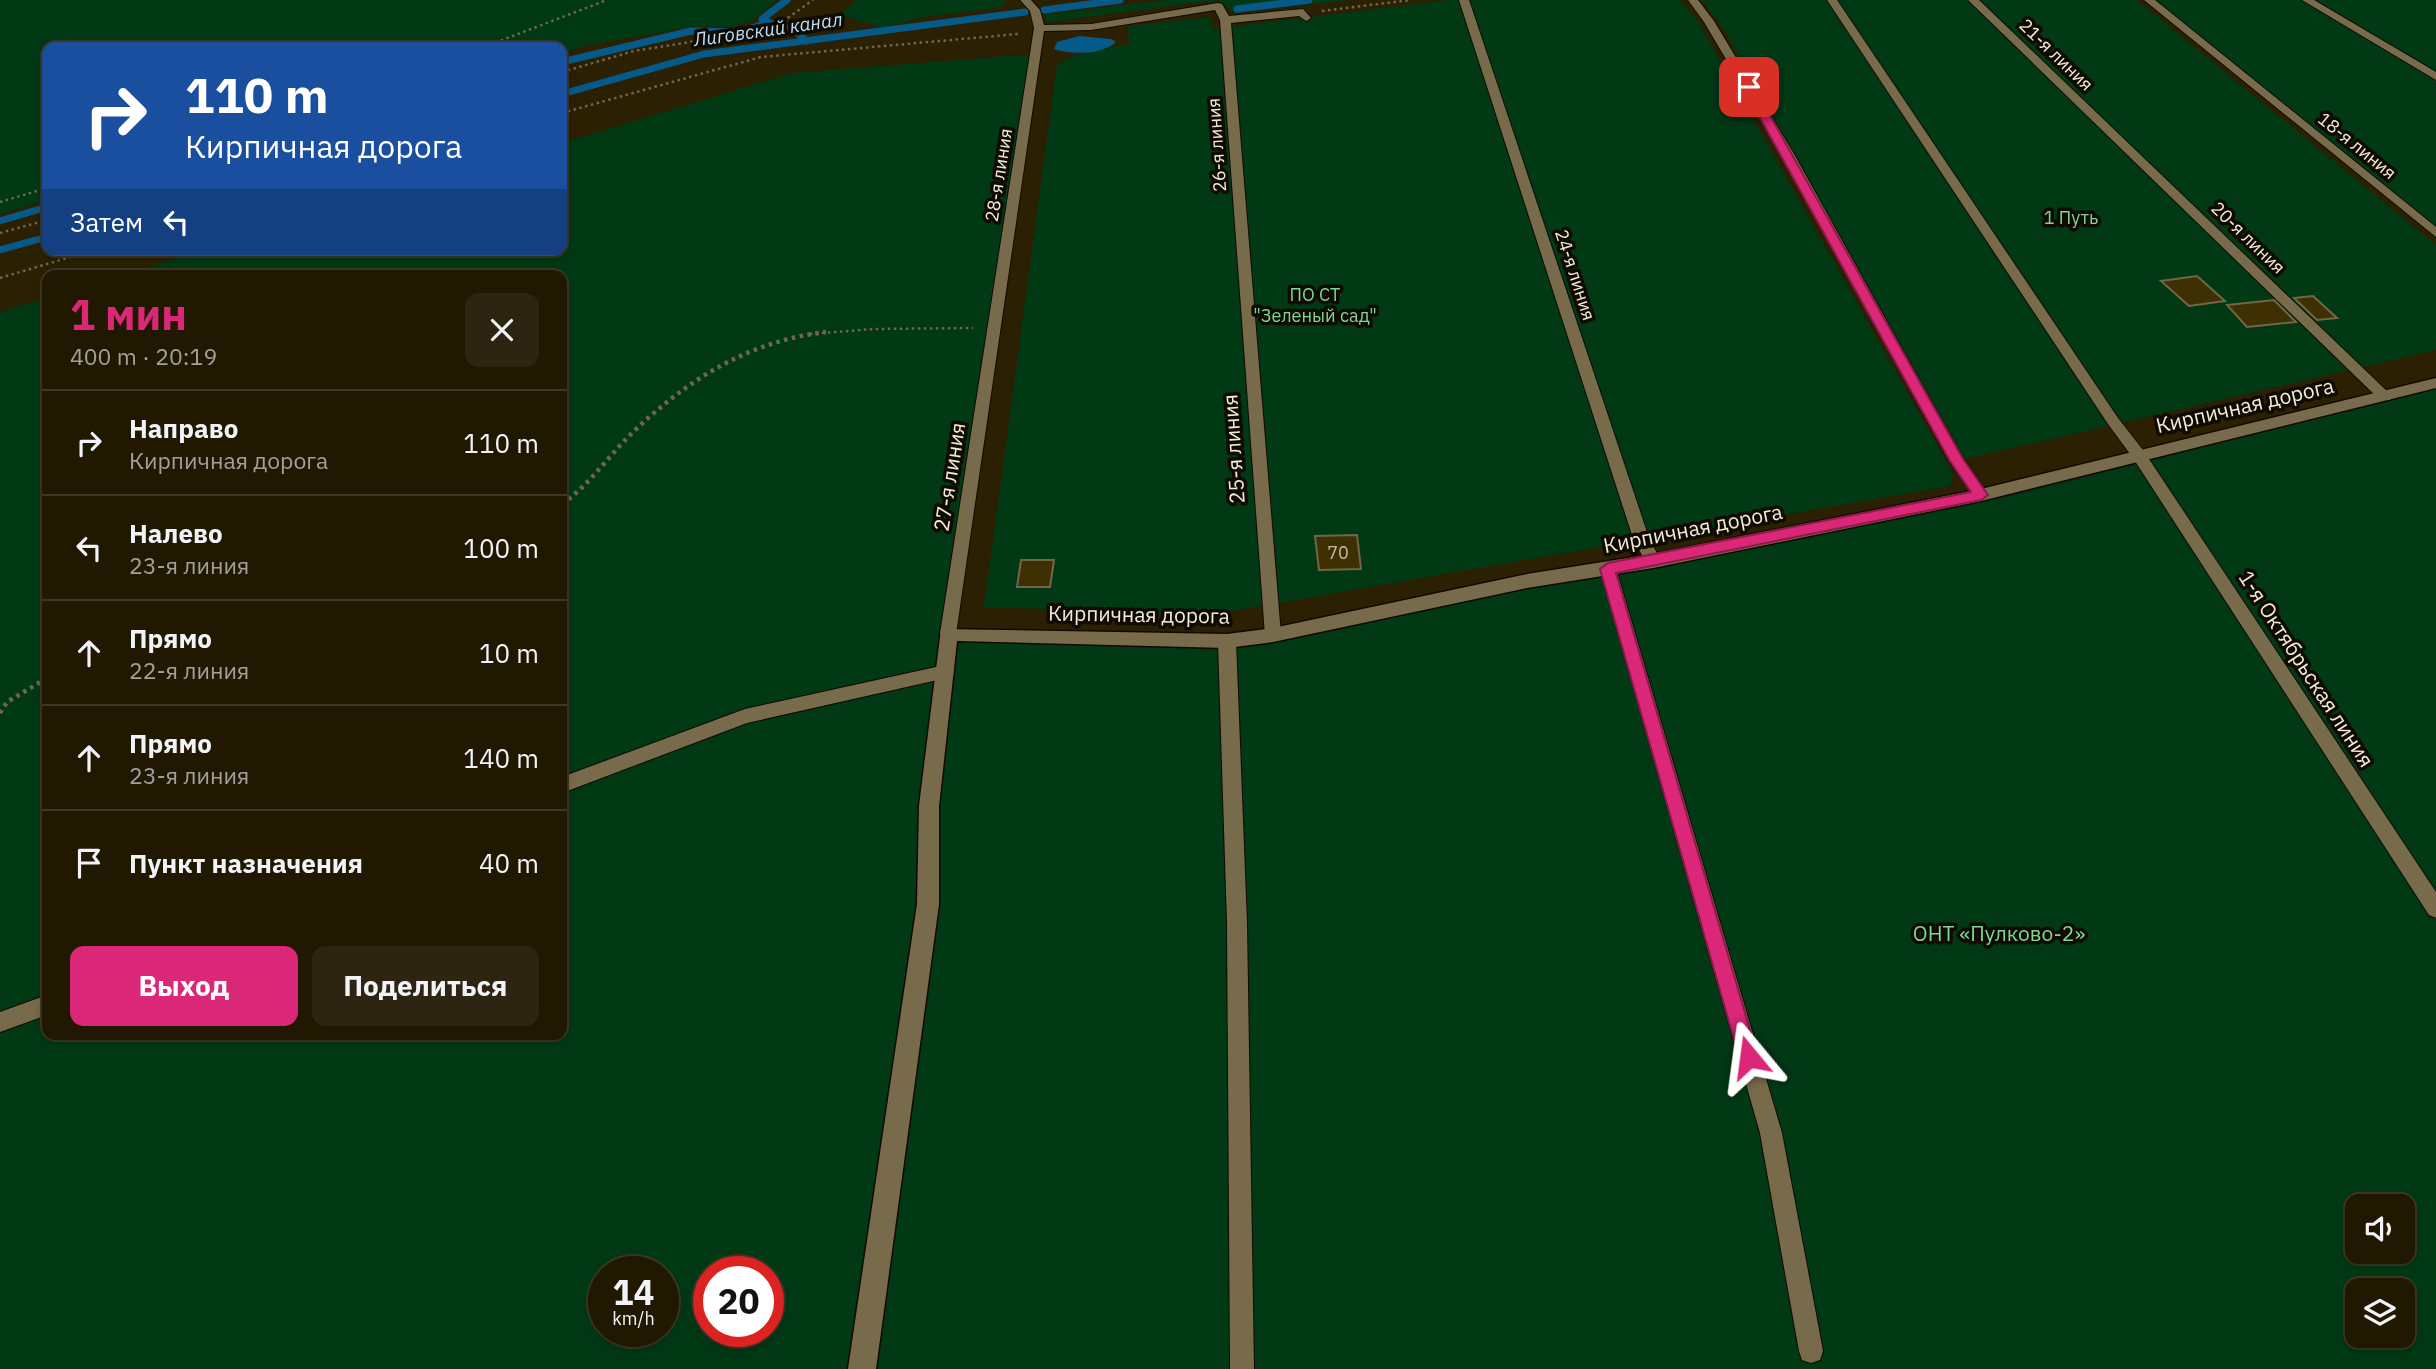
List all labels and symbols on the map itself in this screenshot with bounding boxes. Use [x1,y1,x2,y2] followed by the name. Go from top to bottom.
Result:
[691,7,844,51] water label: Лиговский канал
[2014,14,2098,96] street label: 21-я линия
[1719,57,1779,117] pin
[1202,97,1231,193] street label: 26-я линия
[2313,107,2401,184] street label: 18-я линия
[980,127,1017,223] street label: 28-я линия
[2206,197,2290,279] street label: 20-я линия
[2044,206,2098,229] park label: 1 Путь
[1550,226,1601,323] street label: 24-я линия
[1253,283,1377,327] park label: ПО СТ "Зеленый сад"
[2153,371,2337,439] street label: Кирпичная дорога
[1215,393,1251,505] street label: 25-я линия
[927,420,971,533] street label: 27-я линия
[1601,497,1785,559] street label: Кирпичная дорога
[1327,541,1349,564] house number: 70
[2233,565,2381,772] street label: 1-я Октябрьская линия
[1048,598,1230,630] street label: Кирпичная дорога
[1913,919,2085,947] park label: ОНТ «Пулково-2»
[1712,1020,1786,1094] position arrow
[693,1256,784,1347] speed limit sign: 20

